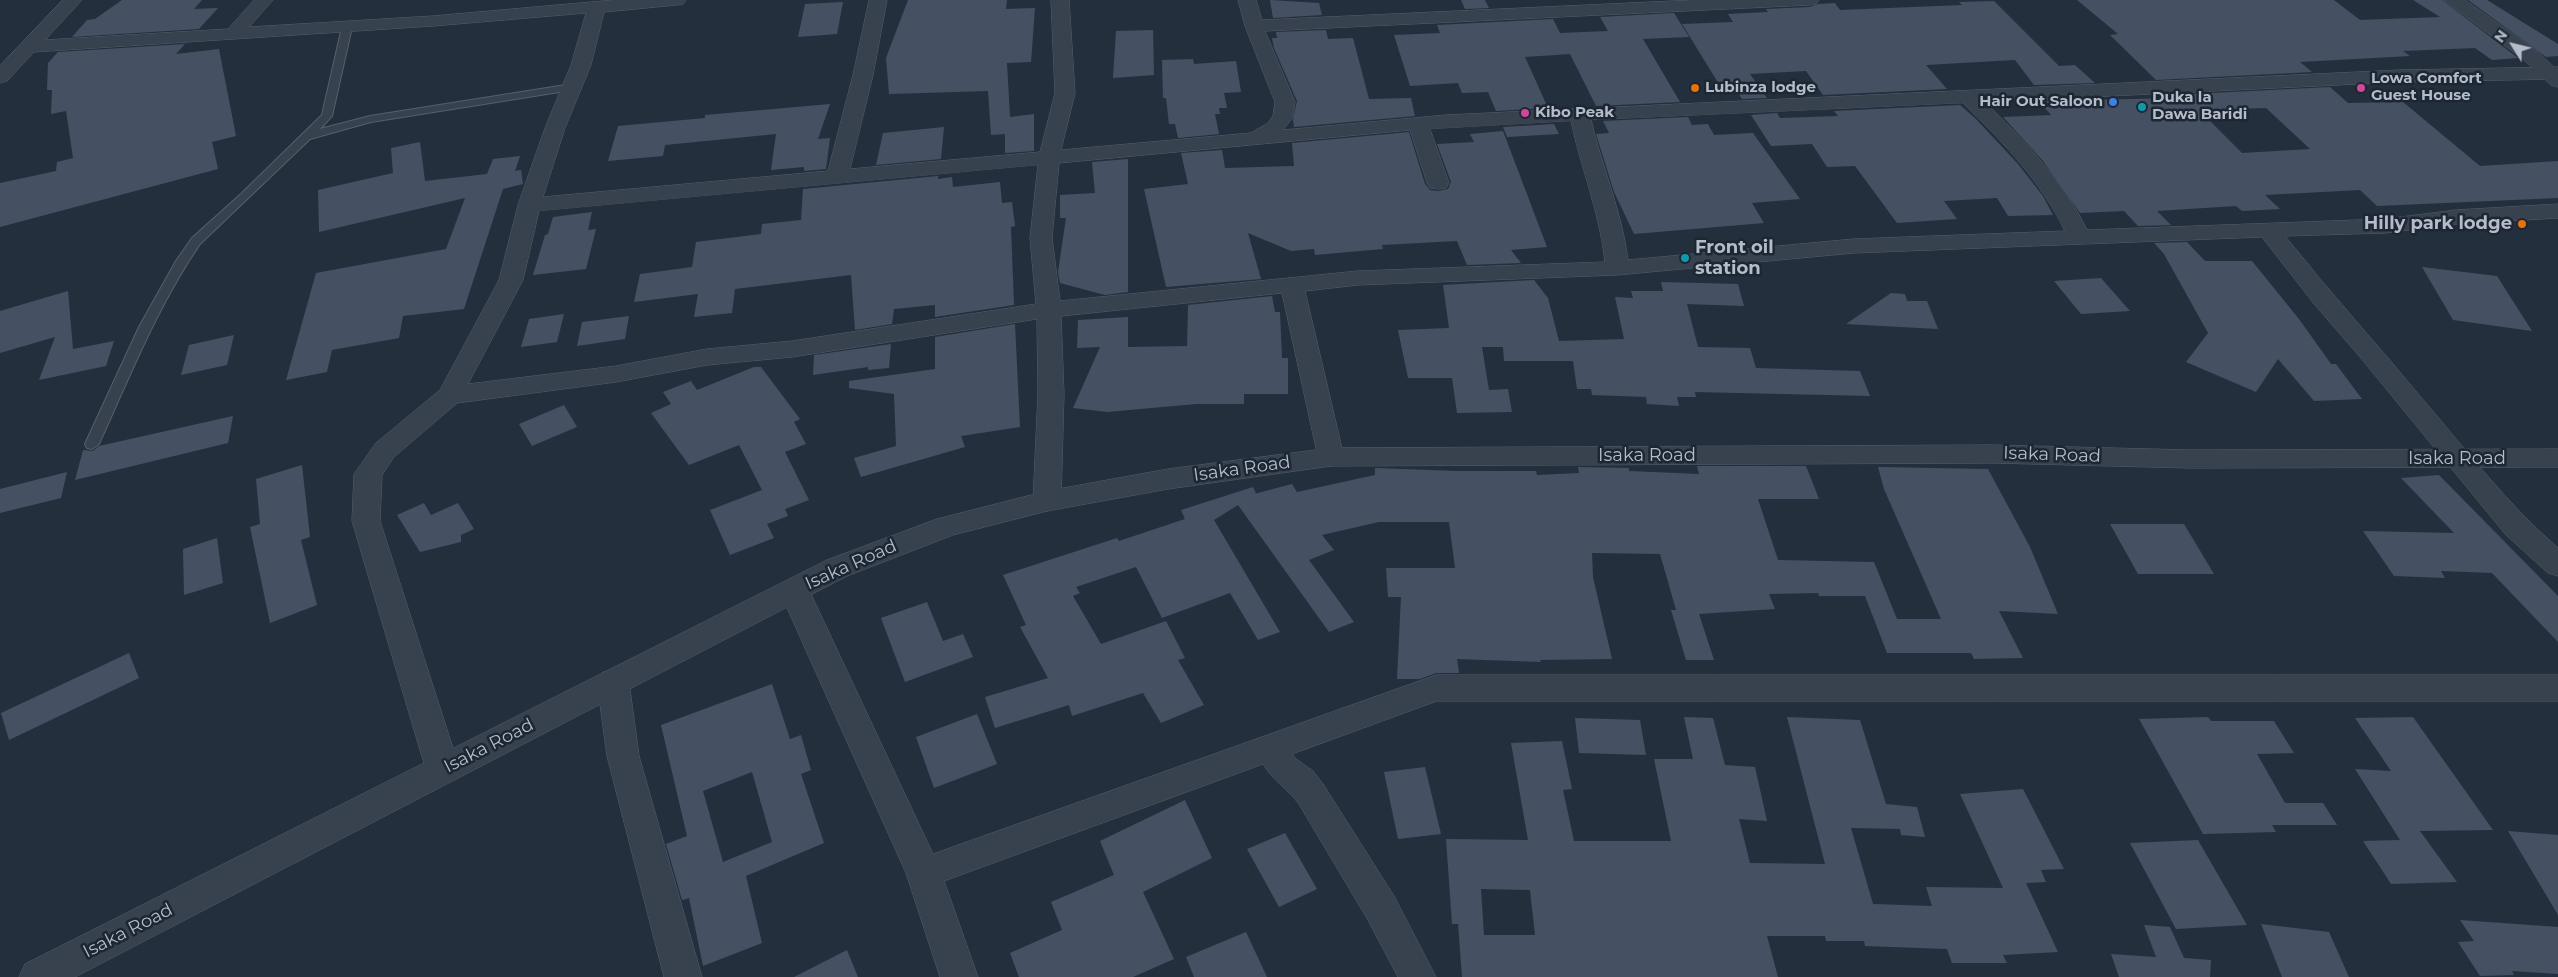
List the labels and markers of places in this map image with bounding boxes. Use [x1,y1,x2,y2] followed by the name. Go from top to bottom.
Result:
[2371,70,2482,105] place label: Lowa Comfort Guest House
[1705,79,1816,97] place label: Lubinza lodge
[1689,82,1701,94] marker: Lubinza lodge
[2355,82,2367,94] marker: Lowa Comfort Guest House
[2152,89,2247,124] place label: Duka la Dawa Baridi
[1979,93,2103,111] place label: Hair Out Saloon
[2107,96,2119,108] marker: Hair Out Saloon
[2136,101,2148,113] marker: Duka la Dawa Baridi
[1535,104,1614,122] place label: Kibo Peak
[1519,107,1531,119] marker: Kibo Peak
[2364,213,2512,235] place label: Hilly park lodge
[2516,218,2528,230] marker: Hilly park lodge
[1695,237,1774,280] place label: Front oil station
[1679,252,1691,264] marker: Front oil station

